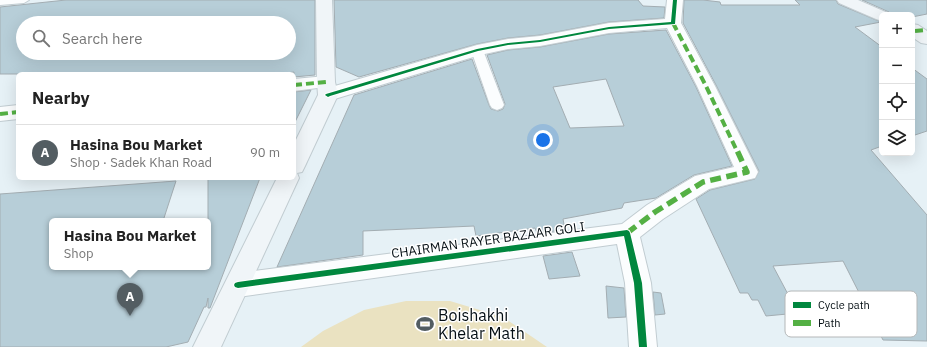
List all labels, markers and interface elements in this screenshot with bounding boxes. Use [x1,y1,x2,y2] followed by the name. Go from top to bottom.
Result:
[879,12,915,156] map controls
[879,12,915,48] button: +
[16,16,296,60] search box
[30,27,52,49] icon: search
[62,29,142,48] text: Search here
[879,48,915,84] button: −
[879,84,915,120] button: locate
[32,87,90,109] text: Nearby
[879,120,915,156] button: layers
[533,130,553,150] your location
[70,135,203,154] text: Hasina Bou Market
[41,144,49,161] text: A
[250,144,280,161] text: 90 m
[70,154,212,171] text: Shop · Sadek Khan Road
[49,218,211,270] popup
[390,218,586,262] street label: CHAIRMAN RAYER BAZAAR GOLI
[64,226,196,245] text: Hasina Bou Market
[64,245,94,262] text: Shop
[117,283,143,316] pin: A
[785,291,917,337] legend
[818,298,870,312] text: Cycle path
[438,305,525,343] place label: Boishakhi Khelar Math
[415,314,435,334] sports icon: Boishakhi Khelar Math
[818,316,841,330] text: Path

